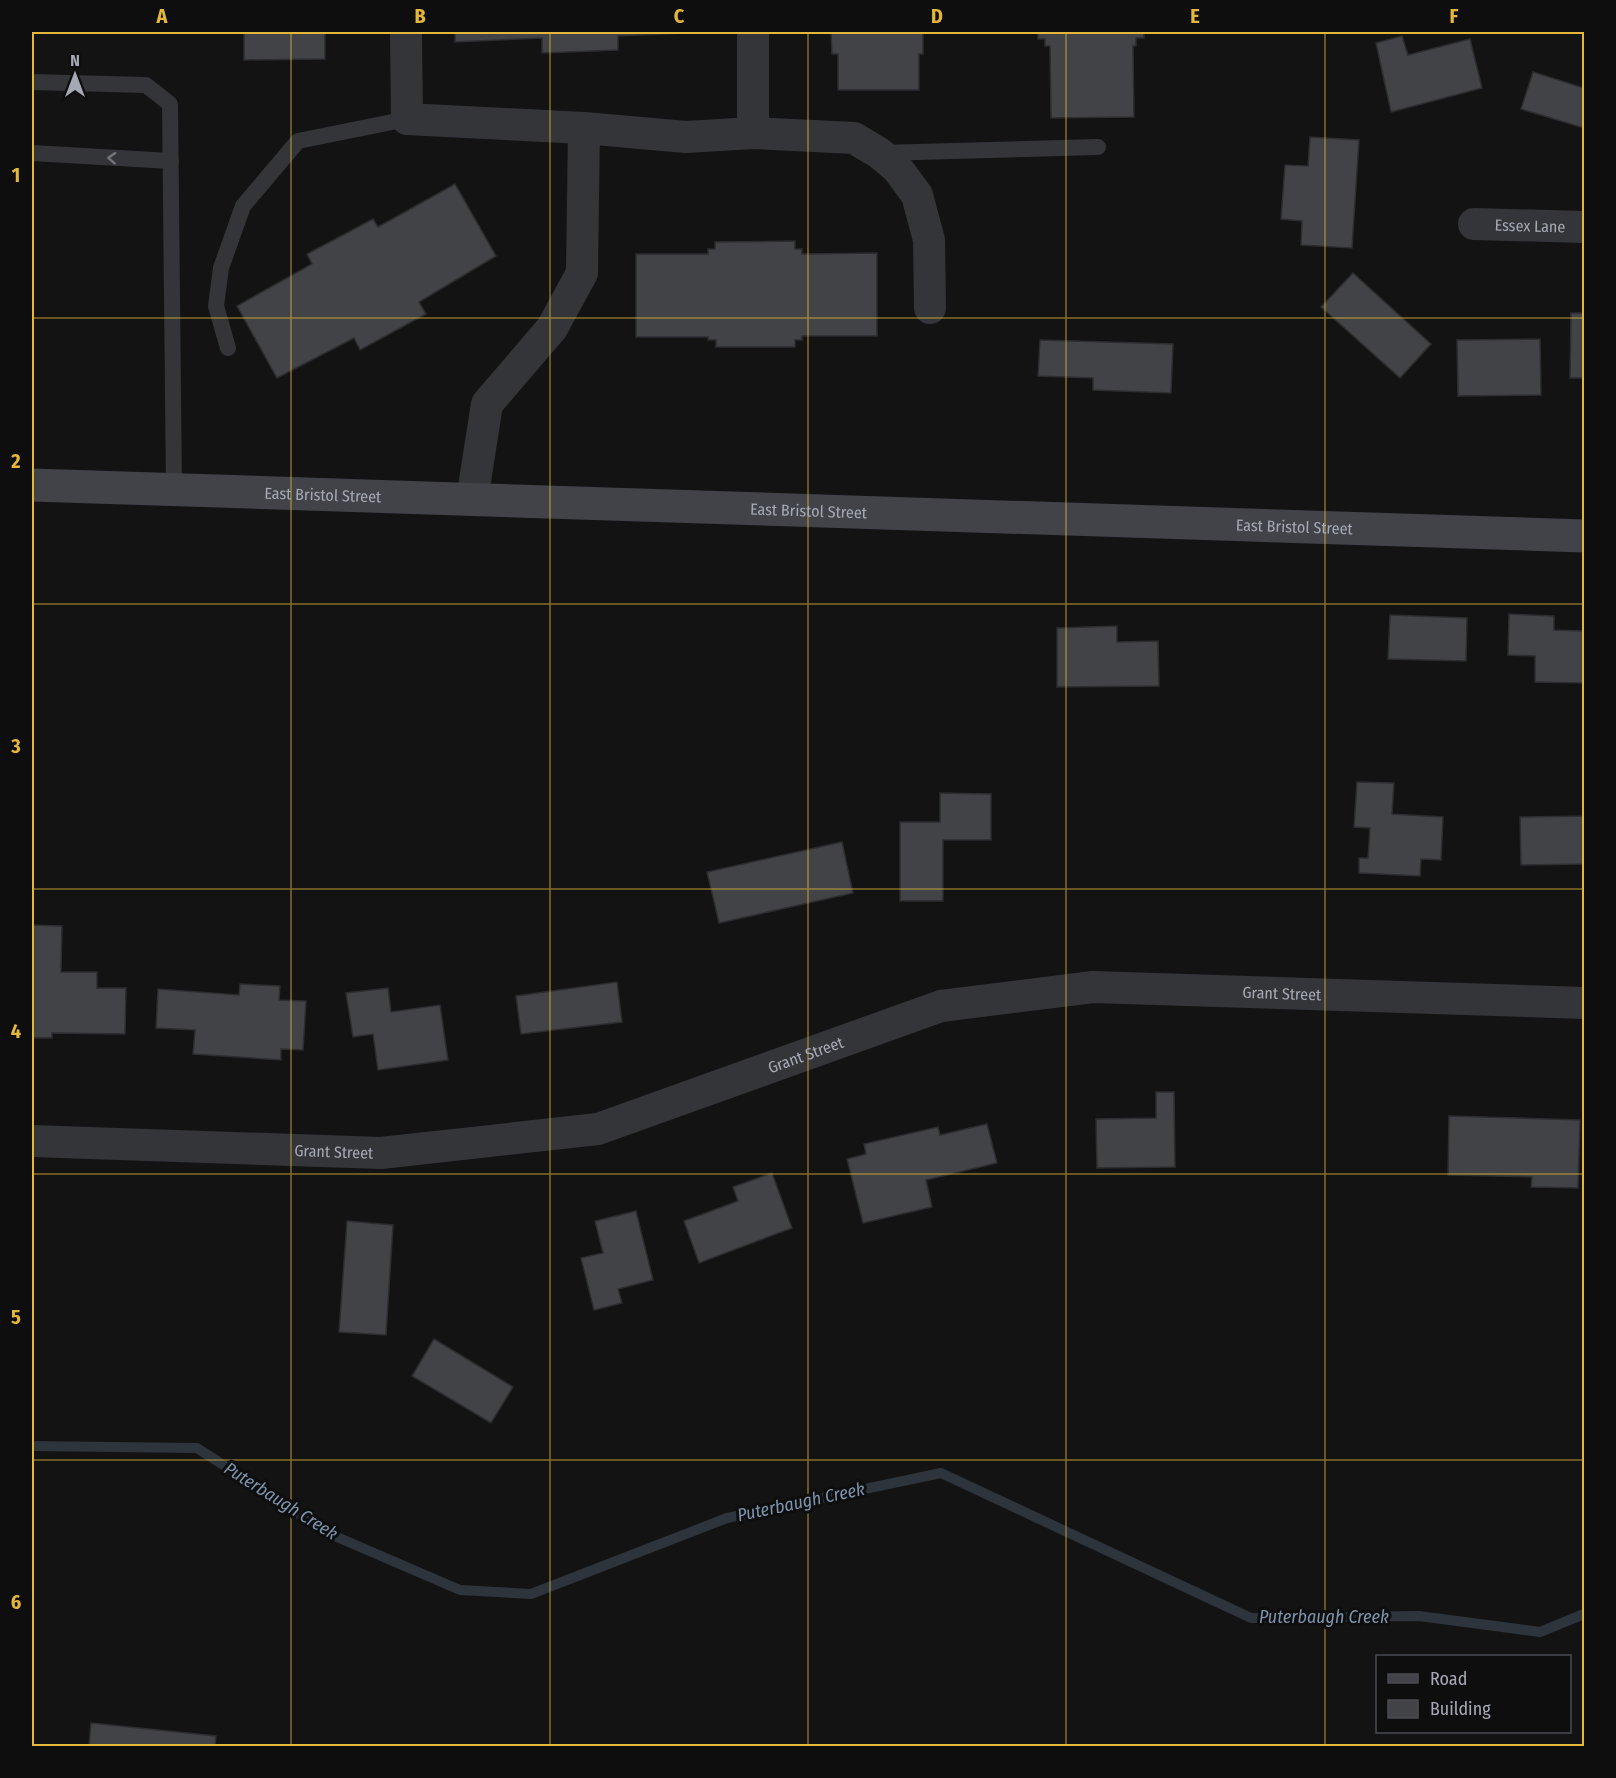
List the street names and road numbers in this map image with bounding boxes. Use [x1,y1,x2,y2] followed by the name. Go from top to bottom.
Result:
[1494,215,1566,236] street label: Essex Lane
[264,483,382,506] street label: East Bristol Street
[750,499,868,522] street label: East Bristol Street
[1236,515,1354,538] street label: East Bristol Street
[1242,982,1322,1004] street label: Grant Street
[765,1032,847,1077] street label: Grant Street
[294,1141,374,1162] street label: Grant Street

